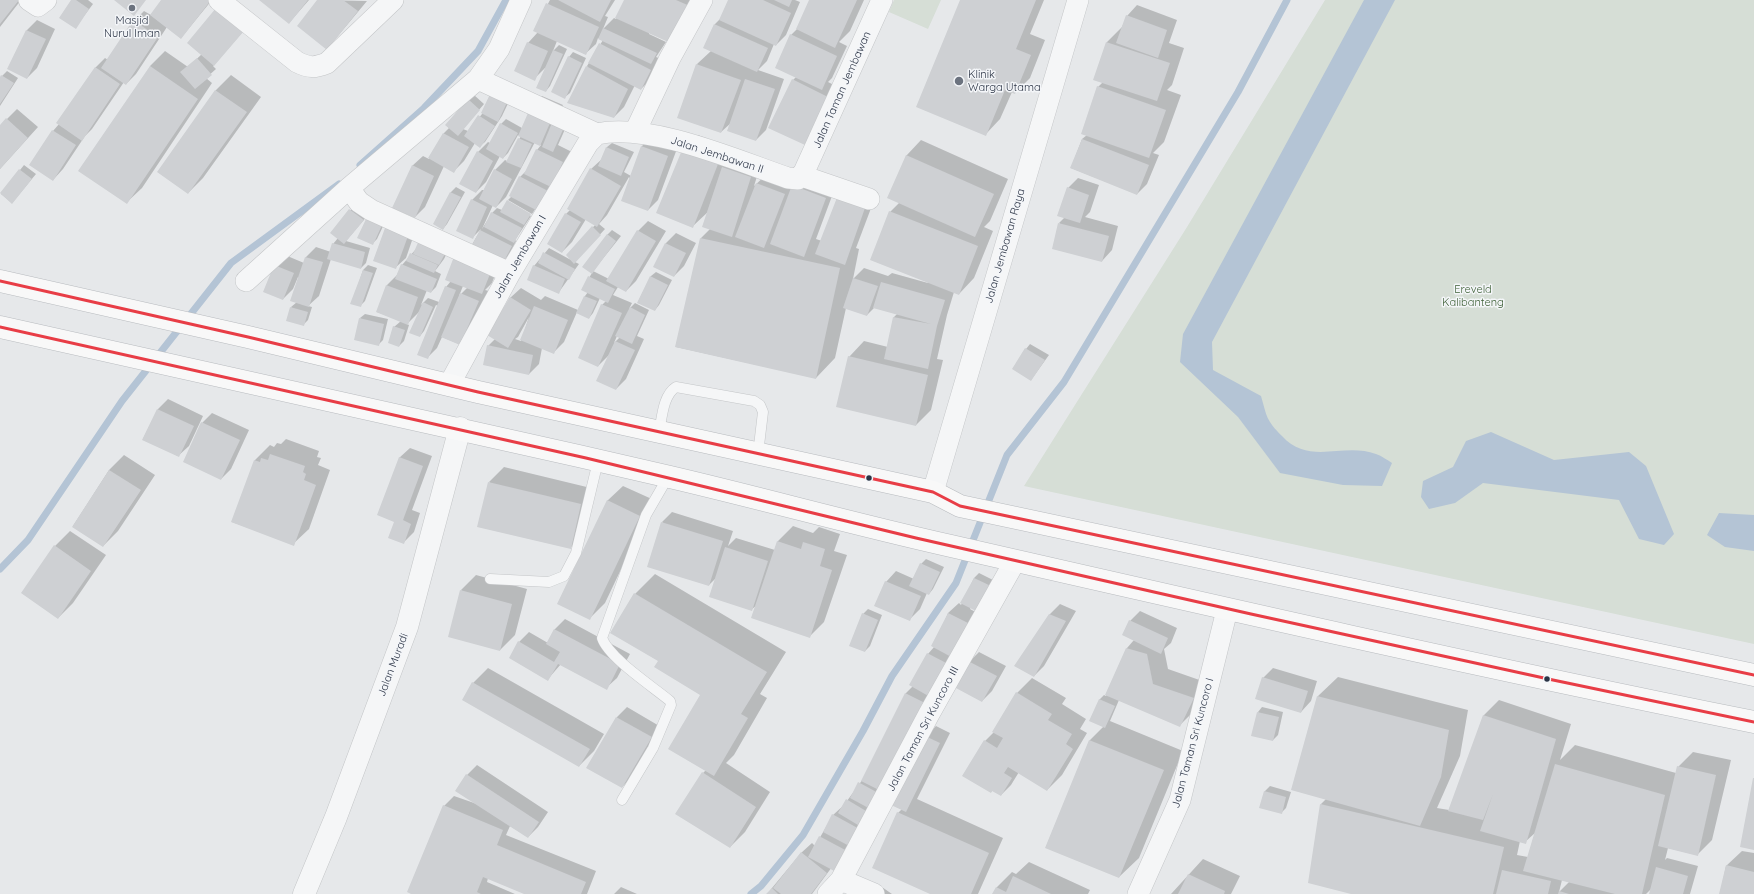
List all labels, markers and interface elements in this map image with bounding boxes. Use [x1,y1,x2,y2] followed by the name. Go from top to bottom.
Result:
[127,3,137,13] marker: Masjid Nurul Iman
[104,14,160,40] place label: Masjid Nurul Iman
[810,29,874,151] street label: Jalan Taman Jembawan
[968,68,1041,94] place label: Klinik Warga Utama
[953,75,965,87] marker: Klinik Warga Utama
[669,134,765,176] street label: Jalan Jembawan II
[982,187,1028,305] street label: Jalan Jembawan Raya
[491,213,549,301] street label: Jalan Jembawan I
[1442,283,1504,309] park label: Ereveld Kalibanteng
[864,473,874,483] unlabelled marker
[375,632,411,698] street label: Jalan Muradi
[884,664,962,794] street label: Jalan Taman Sri Kuncoro III
[1542,674,1552,684] unlabelled marker
[1169,676,1217,810] street label: Jalan Taman Sri Kuncoro I

